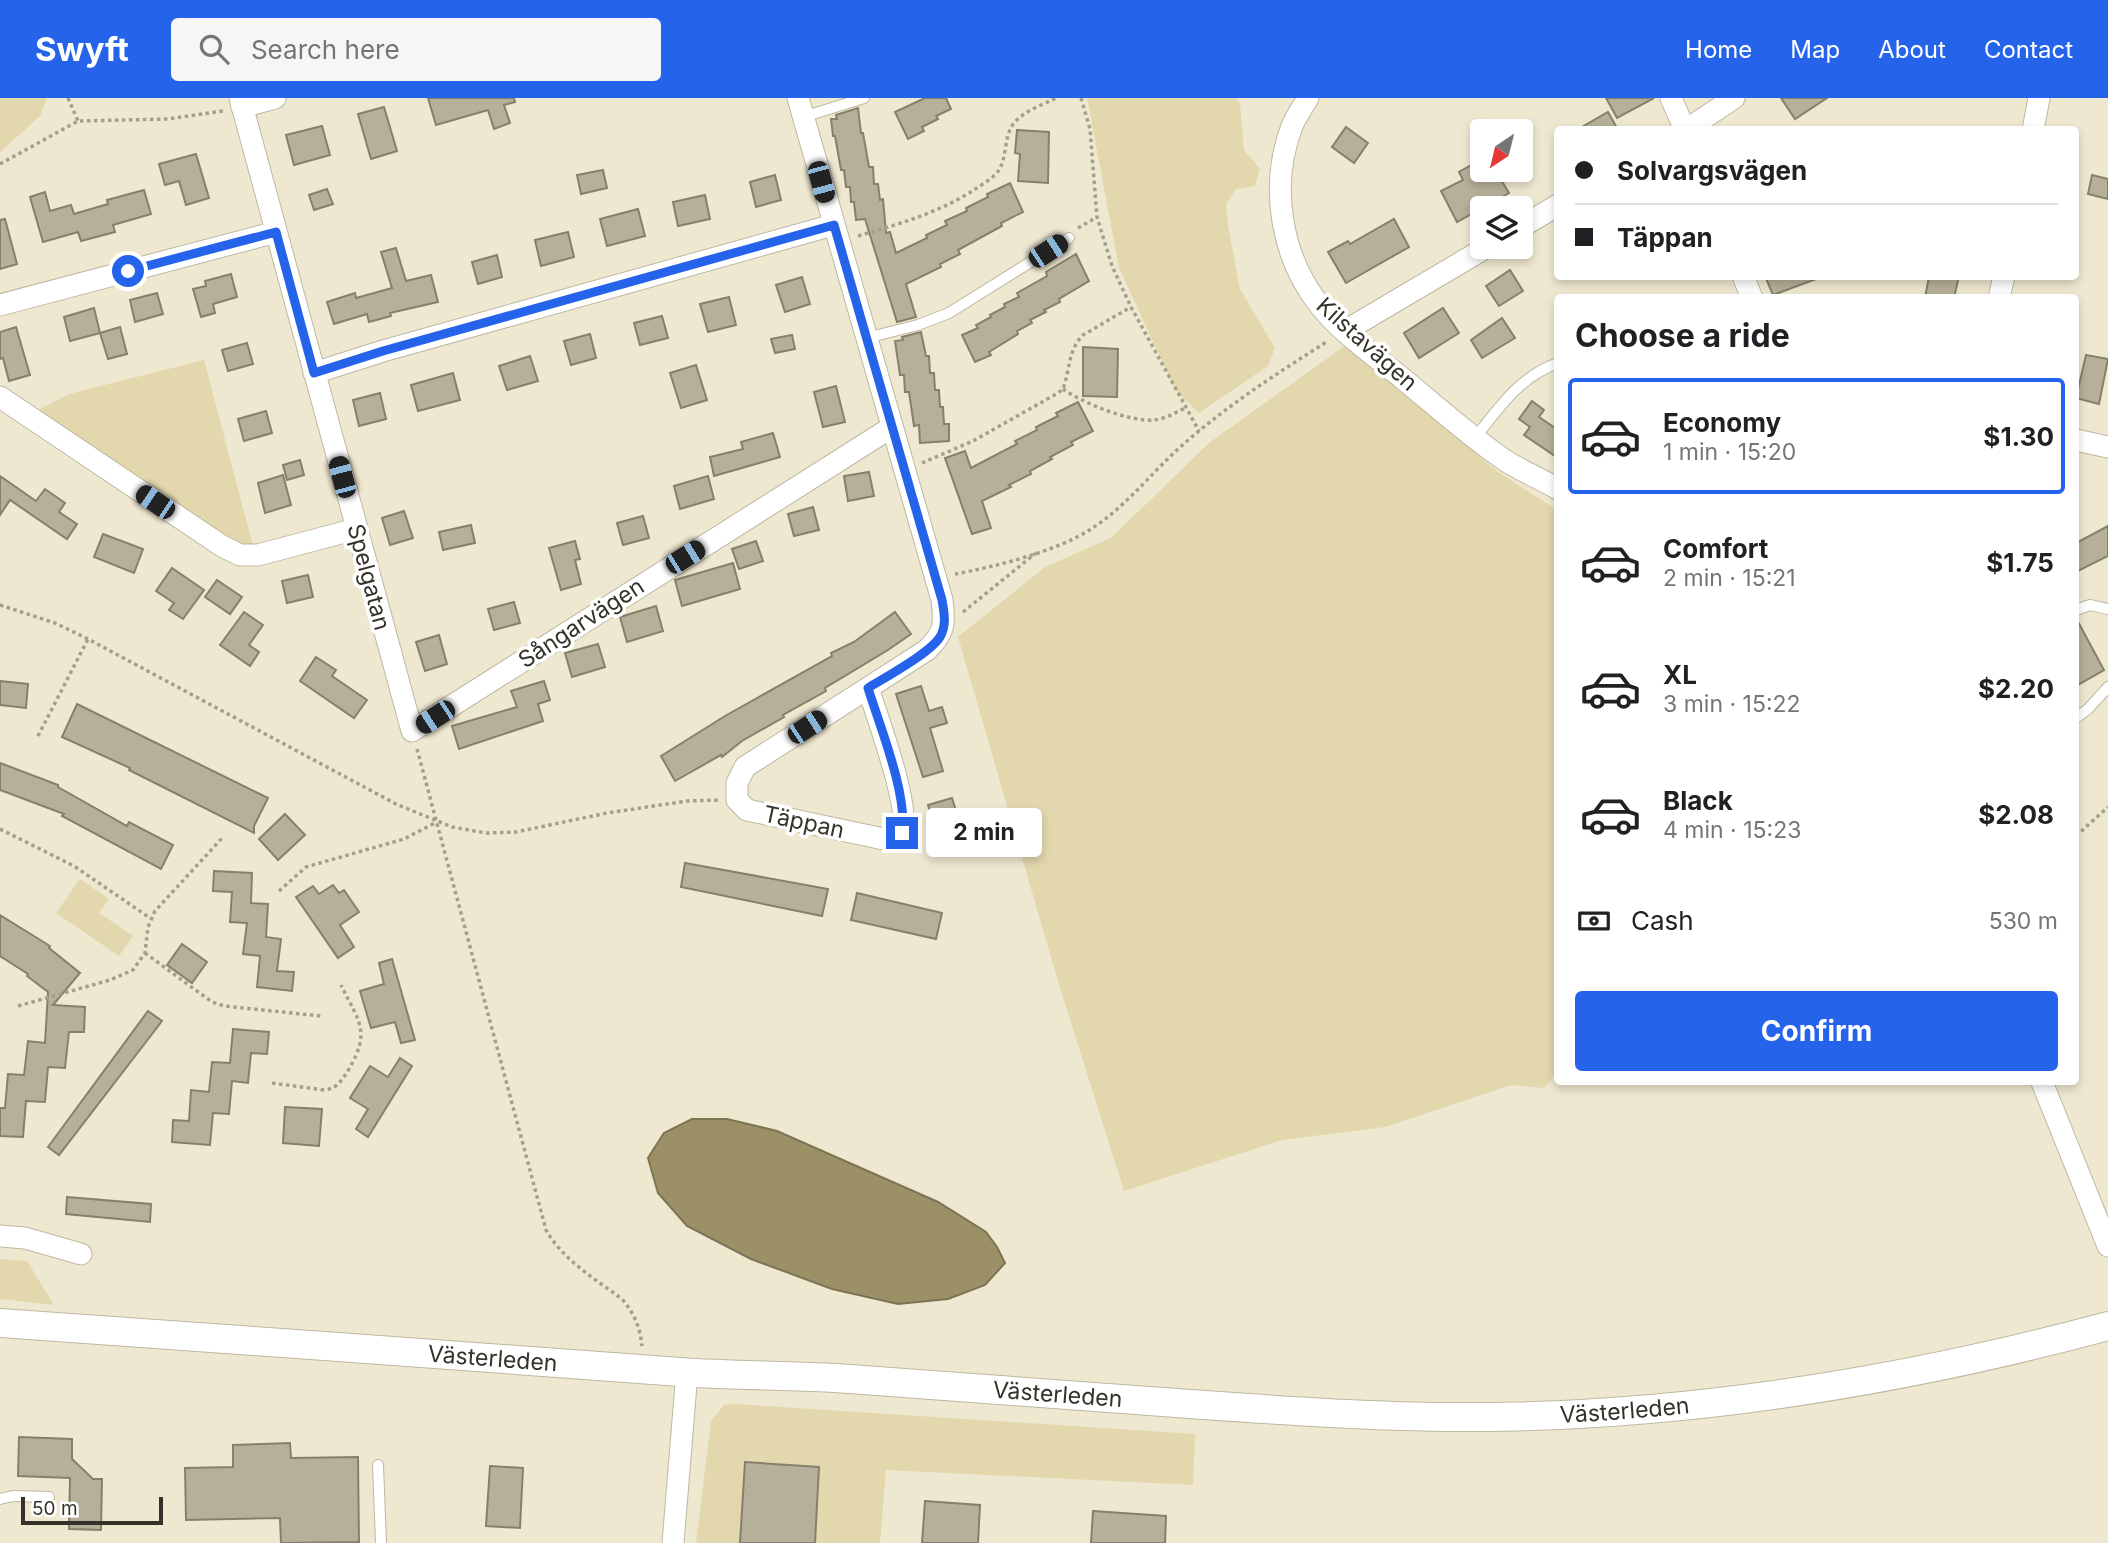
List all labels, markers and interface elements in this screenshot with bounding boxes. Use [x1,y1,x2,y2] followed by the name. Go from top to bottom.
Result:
[171,18,661,81] search box
[35,29,129,69] text: Swyft
[195,30,233,68] icon: search
[251,34,400,65] text: Search here
[1685,35,1752,64] text: Home
[1790,35,1840,64] text: Map
[1878,35,1946,64] text: About
[1984,35,2073,64] text: Contact
[1470,119,1533,182] north arrow
[1470,119,1533,259] map controls
[1617,155,1807,186] text: Solvargsvägen
[806,159,837,205] car
[1470,196,1533,259] button: layers
[1617,222,1713,253] text: Täppan
[1025,231,1072,271] car
[112,255,144,287] route start
[1311,291,1423,397] street label: Kilstavägen
[1575,316,1790,355] text: Choose a ride
[1579,405,1642,468] icon: car
[1663,407,1781,438] text: Economy
[1983,421,2054,452] text: $1.30
[1663,438,1796,466] text: 1 min · 15:20
[327,454,358,500] car
[132,482,179,522] car
[341,521,397,633] street label: Spelgatan
[1579,531,1642,594] icon: car
[1663,533,1768,564] text: Comfort
[662,537,709,577] car
[1986,547,2054,578] text: $1.75
[1663,564,1796,592] text: 2 min · 15:21
[513,572,649,674] street label: Sångarvägen
[1579,657,1642,720] icon: car
[1663,659,1697,690] text: XL
[1978,673,2054,704] text: $2.20
[1663,690,1801,718] text: 3 min · 15:22
[412,697,459,737] car
[784,707,831,747] car
[1579,783,1642,846] icon: car
[1663,785,1733,816] text: Black
[1978,799,2054,830] text: $2.08
[761,800,847,844] street label: Täppan
[926,808,1042,858] callout: 2 min
[1663,816,1801,844] text: 4 min · 15:23
[886,817,918,849] route end
[953,818,1015,846] text: 2 min
[1575,902,1613,940] icon: cash
[1631,905,1694,936] text: Cash
[1989,907,2058,935] text: 530 m
[1575,991,2058,1071] button: Confirm
[427,1340,558,1377] street label: Västerleden
[992,1375,1123,1413] street label: Västerleden
[1559,1391,1691,1429] street label: Västerleden
[21,1494,163,1526] scale bar
[32,1497,78,1520] text: 50 m

